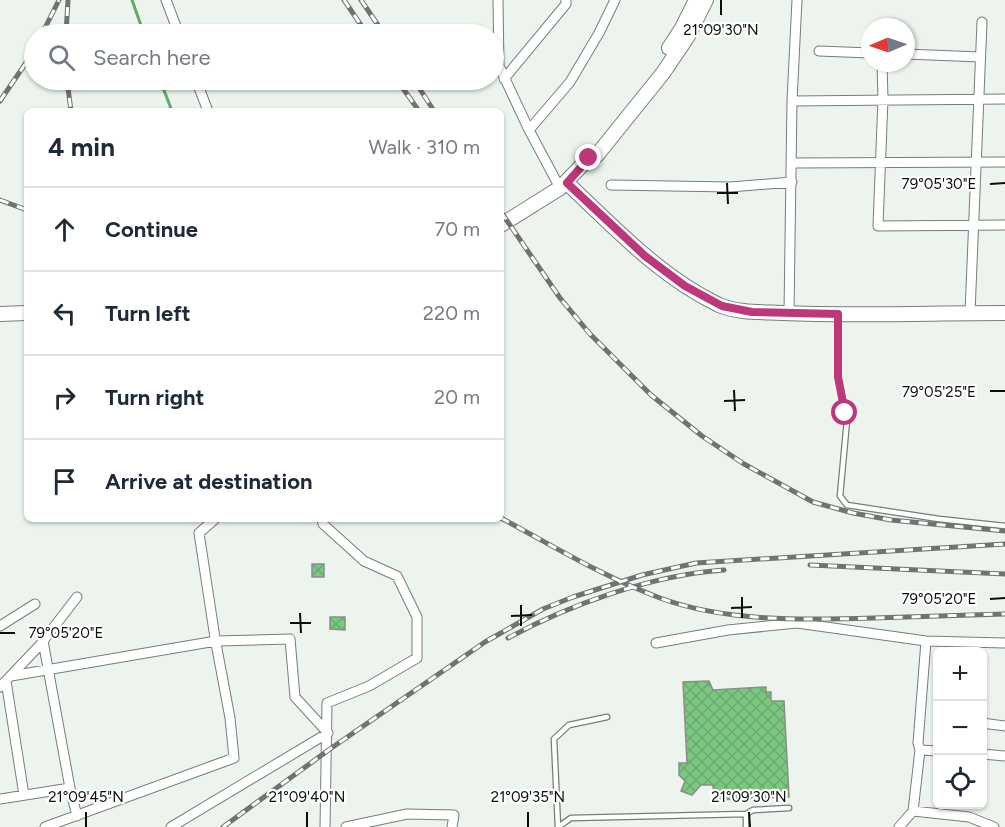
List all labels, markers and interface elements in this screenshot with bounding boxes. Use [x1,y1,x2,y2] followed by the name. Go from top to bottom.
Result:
[861,18,915,72] north arrow
[683,21,759,39] text: 21°09'30"N
[24,24,504,90] search box
[45,41,78,74] icon: search
[93,44,211,71] text: Search here
[48,131,115,163] text: 4 min
[368,135,480,159] text: Walk · 310 m
[575,144,601,170] route end
[902,175,976,193] text: 79°05'30"E
[48,213,81,246] icon: ahead
[105,216,198,243] text: Continue
[434,217,480,241] text: 70 m
[48,297,81,330] icon: left
[105,300,191,327] text: Turn left
[423,301,480,325] text: 220 m
[48,381,81,414] icon: right
[902,383,976,401] text: 79°05'25"E
[105,384,204,411] text: Turn right
[434,385,480,409] text: 20 m
[831,399,857,425] route start
[48,465,81,498] icon: arrive
[105,468,313,495] text: Arrive at destination
[901,590,977,608] text: 79°05'20"E
[28,624,104,642] text: 79°05'20"E
[933,647,987,809] map controls
[933,647,987,701] button: +
[933,701,987,755] button: −
[933,755,987,809] button: locate
[48,788,124,806] text: 21°09'45"N
[269,788,345,806] text: 21°09'40"N
[491,788,565,806] text: 21°09'35"N
[711,788,787,806] text: 21°09'30"N

